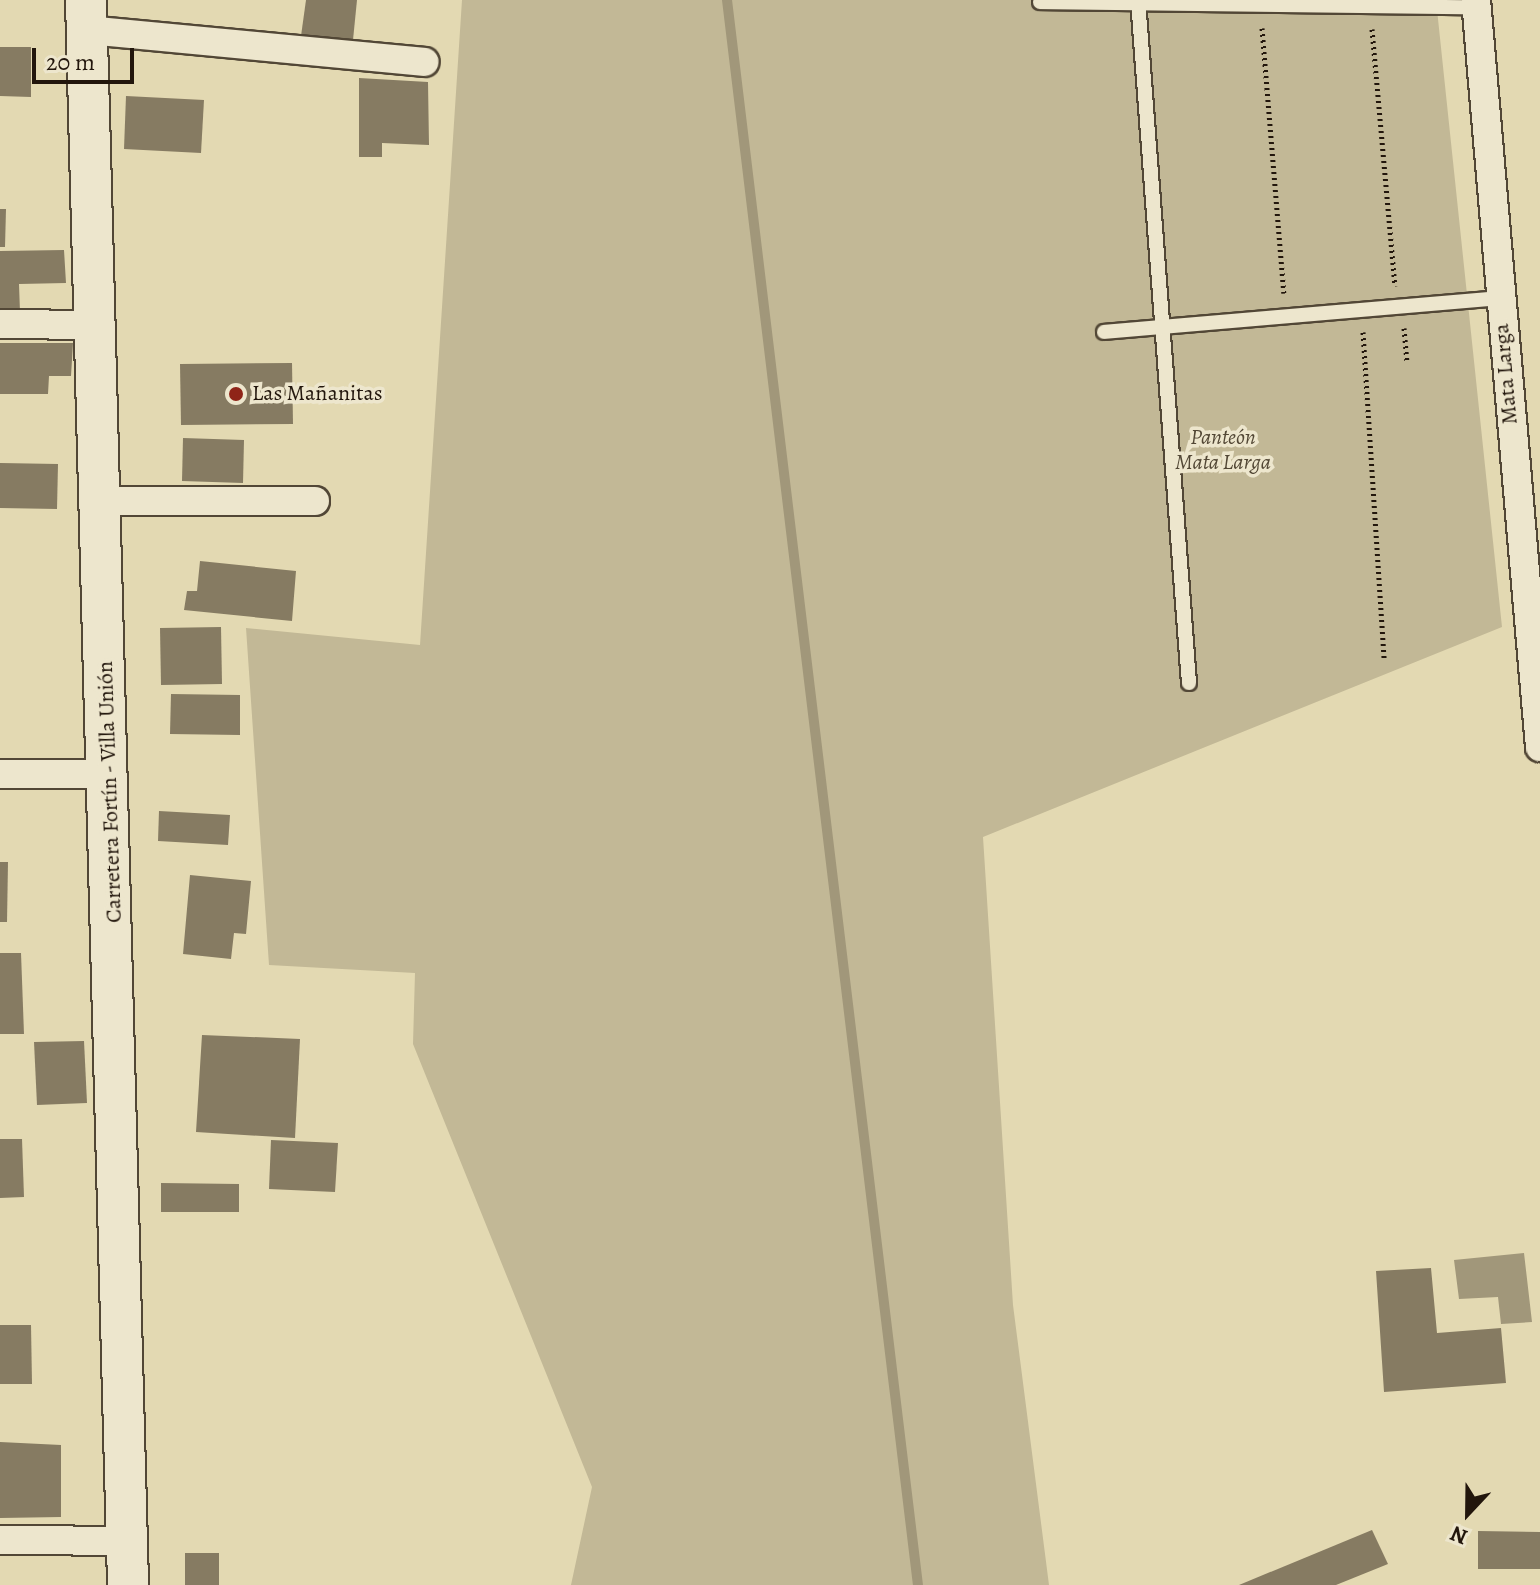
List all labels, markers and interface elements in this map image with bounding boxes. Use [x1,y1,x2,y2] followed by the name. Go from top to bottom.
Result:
[36,32,138,82] scale bar
[46,46,95,78] text: 20 m
[1488,322,1524,426] street label: Mata Larga
[252,381,383,407] place label: Las Mañanitas
[227,385,245,403] marker: Las Mañanitas
[1175,424,1271,476] park label: Panteón Mata Larga
[92,660,128,924] street label: Carretera Fortín - Villa Unión
[1428,1473,1508,1553] north arrow
[1446,1518,1472,1552] text: N

